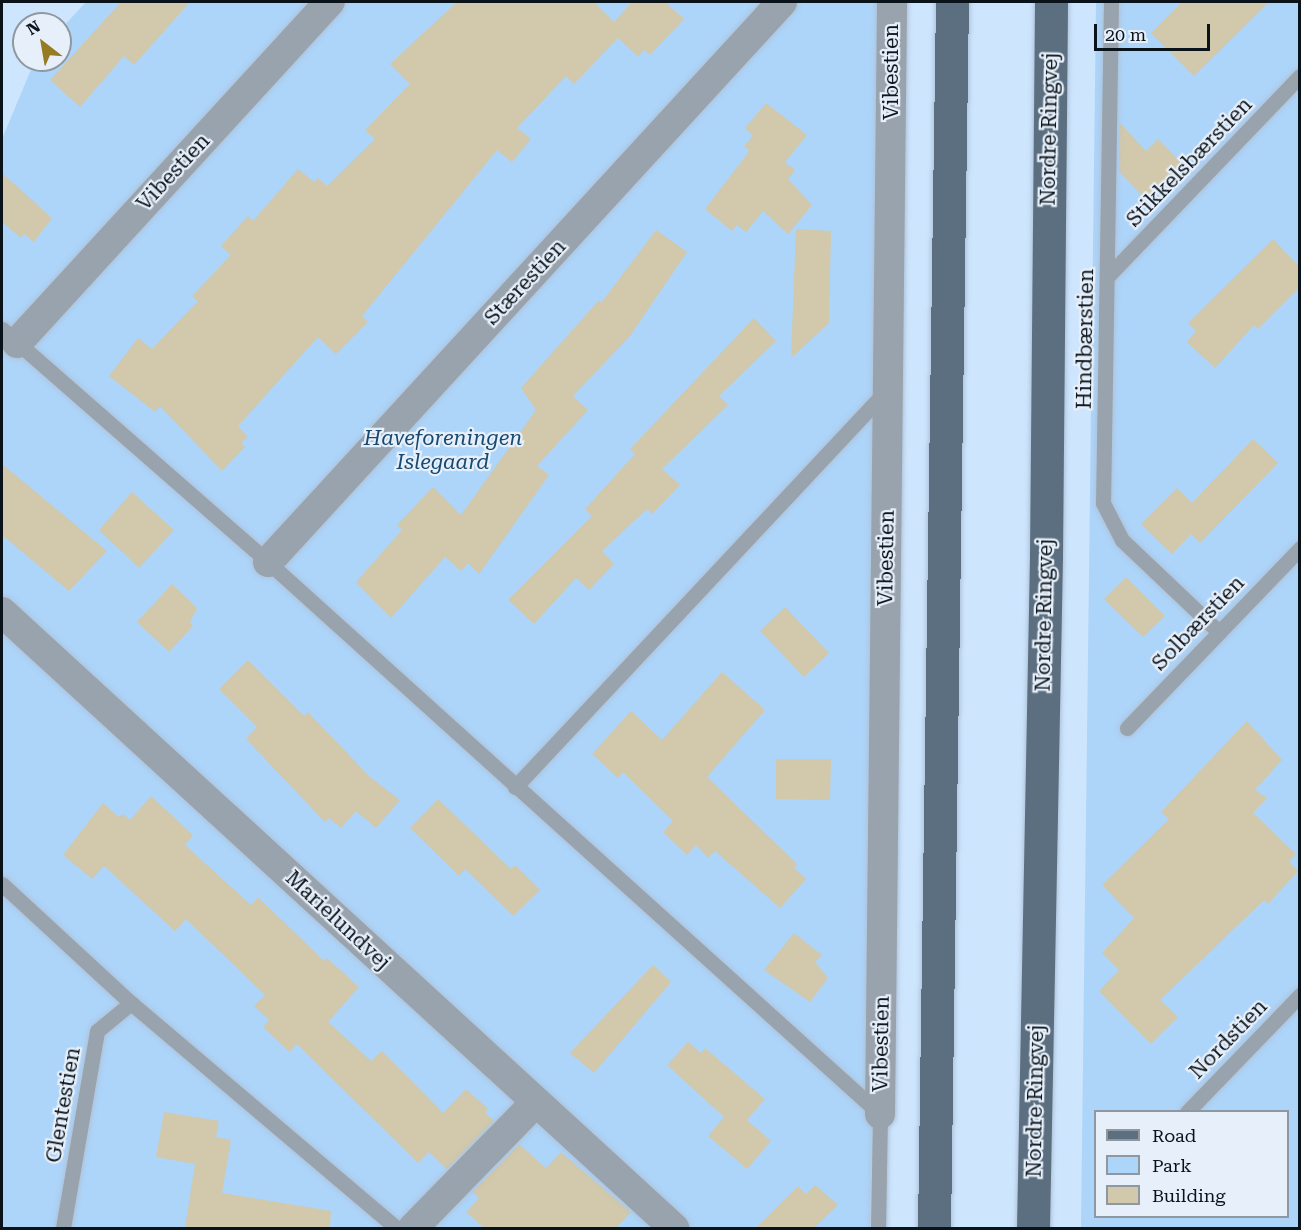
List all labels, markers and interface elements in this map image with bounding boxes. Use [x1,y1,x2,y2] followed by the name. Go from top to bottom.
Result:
[12,12,72,72] north arrow
[1097,12,1212,50] scale bar
[23,17,44,39] text: N
[878,24,904,120] street label: Vibestien
[1105,24,1146,45] text: 20 m
[1035,52,1063,206] street label: Nordre Ringvej
[1121,92,1257,232] street label: Stikkelsbærstien
[131,128,215,216] street label: Vibestien
[479,234,571,330] street label: Stærestien
[1071,269,1099,409] street label: Hindbærstien
[364,425,522,475] park label: Haveforeningen Islegaard
[873,510,899,606] street label: Vibestien
[1030,538,1058,692] street label: Nordre Ringvej
[1147,570,1249,676] street label: Solbærstien
[280,865,396,975] street label: Marielundvej
[1184,994,1272,1084] street label: Nordstien
[868,996,894,1092] street label: Vibestien
[1021,1024,1049,1178] street label: Nordre Ringvej
[40,1045,86,1165] street label: Glentestien
[1094,1110,1289,1218] legend
[1152,1125,1196,1146] text: Road
[1152,1155,1192,1176] text: Park
[1152,1185,1226,1206] text: Building

